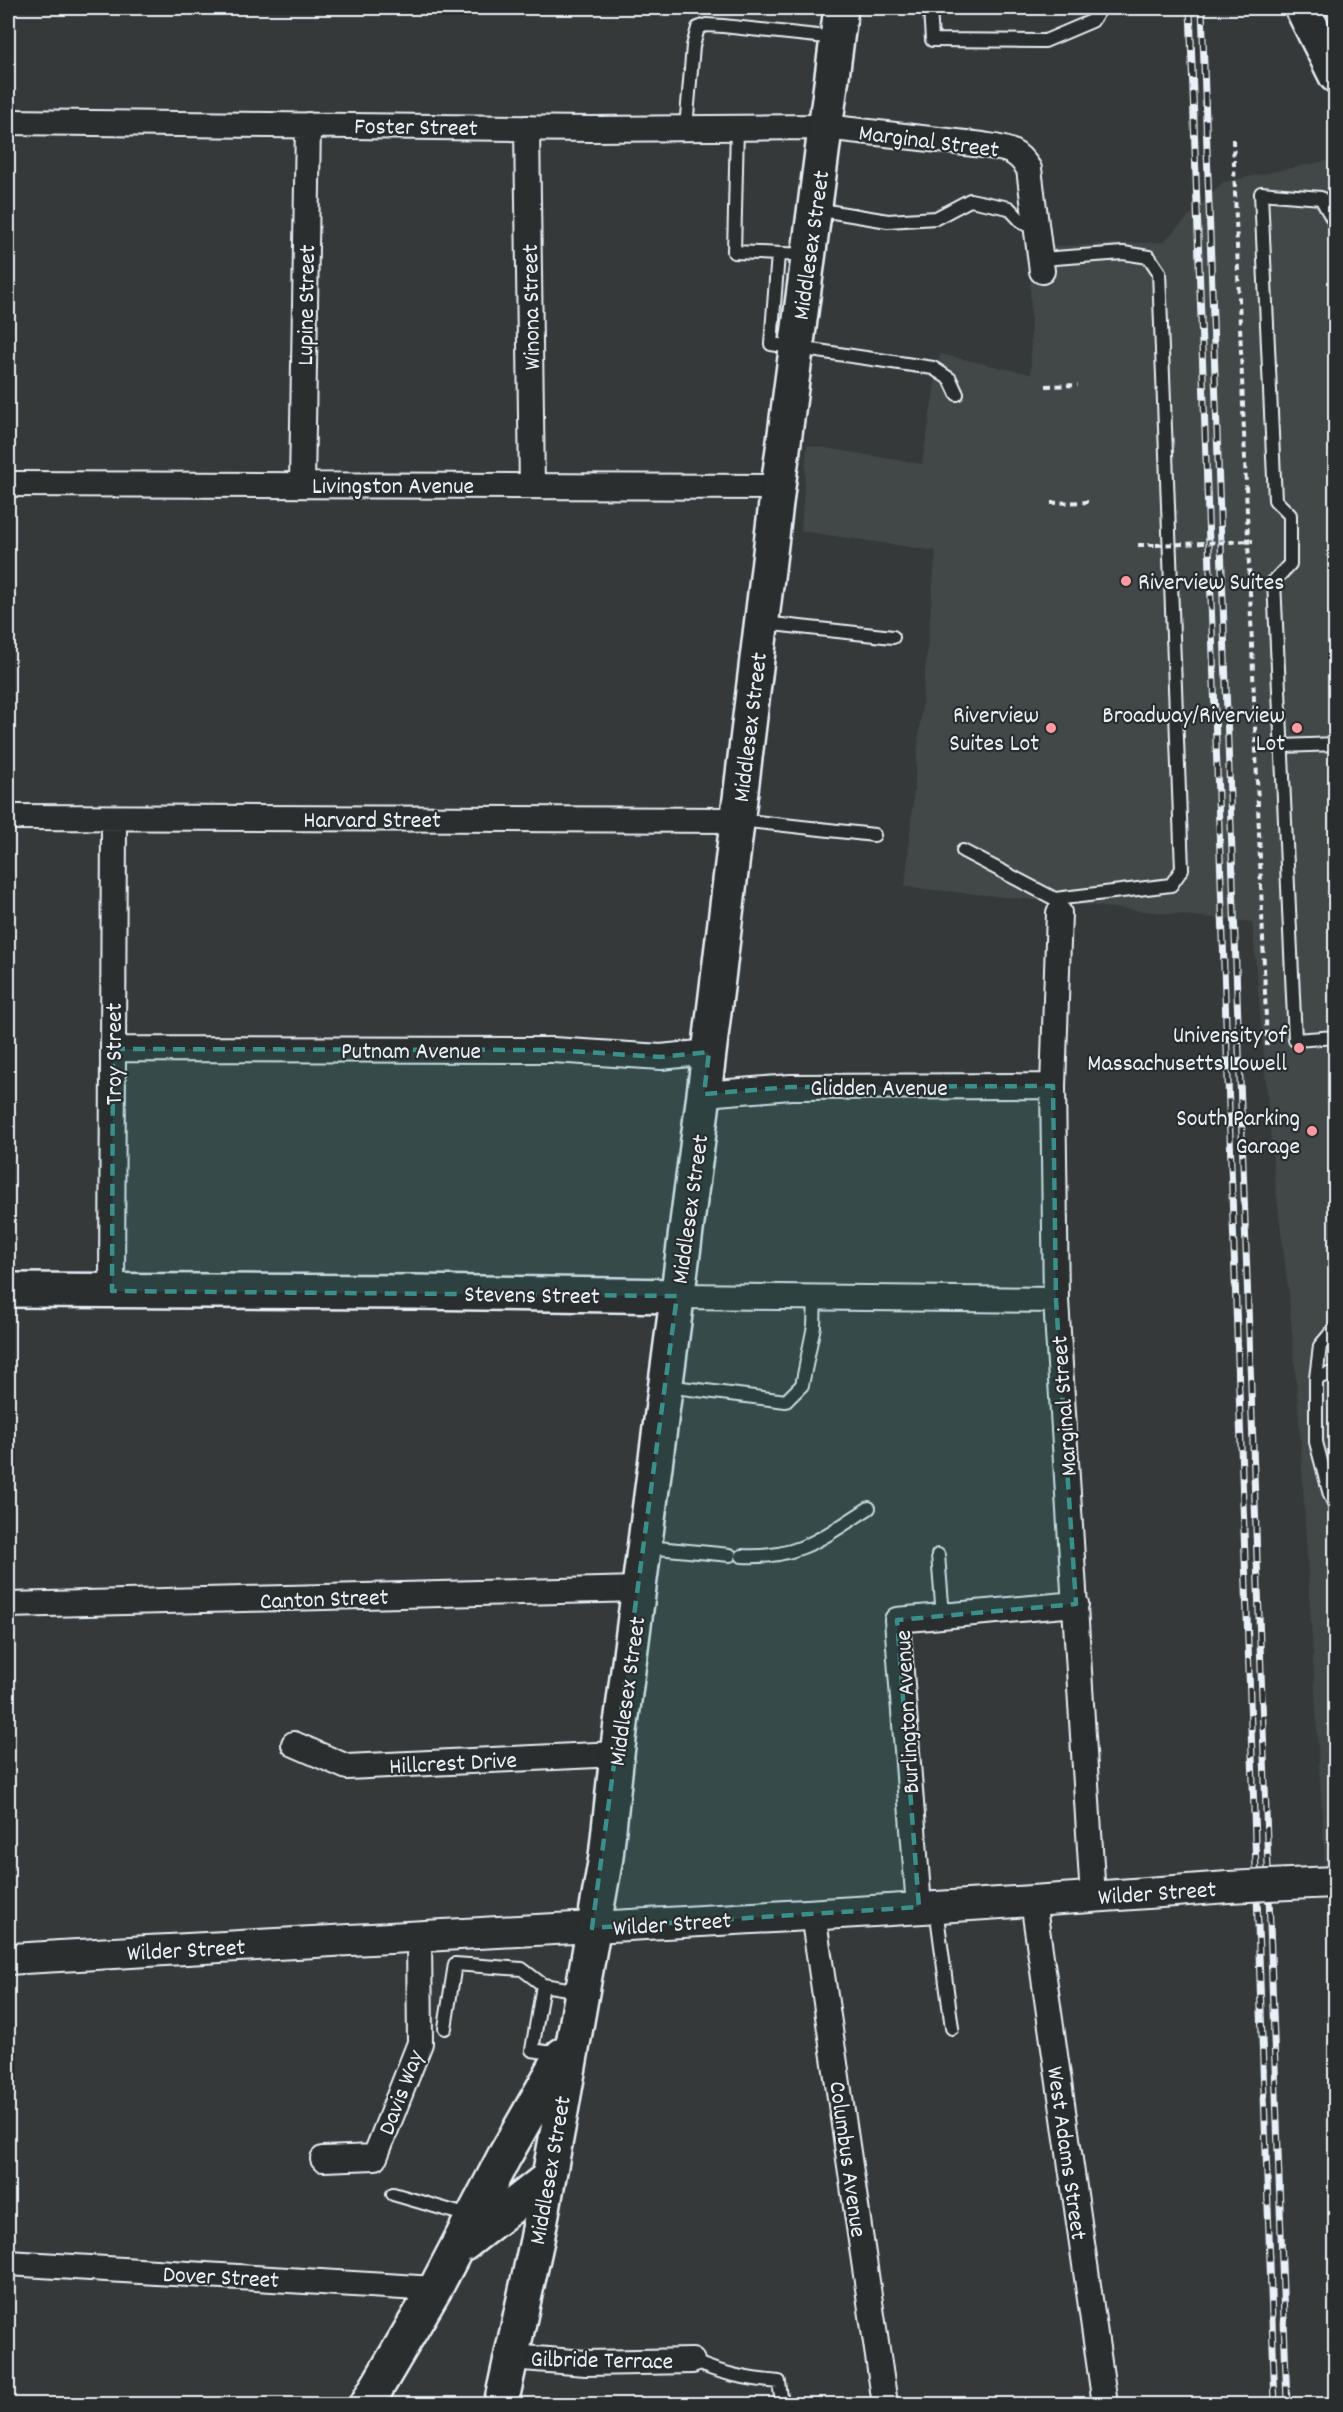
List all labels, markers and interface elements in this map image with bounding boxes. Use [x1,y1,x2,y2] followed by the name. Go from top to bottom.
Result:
[354,111,478,147] street label: Foster Street
[857,118,1001,168] street label: Marginal Street
[786,168,840,322] street label: Middlesex Street
[515,243,551,370] street label: Winona Street
[290,244,326,366] street label: Lupine Street
[312,471,474,505] street label: Livingston Avenue
[1138,567,1284,601] place label: Riverview Suites
[1119,574,1133,588] marker: Riverview Suites
[726,650,778,804] street label: Middlesex Street
[949,700,1039,762] place label: Riverview Suites Lot
[1102,700,1285,762] place label: Broadway/Riverview Lot
[1044,721,1058,735] marker: Riverview Suites Lot
[1290,721,1304,735] marker: Broadway/Riverview Lot
[303,805,441,839] street label: Harvard Street
[99,1003,133,1105] street label: Troy Street
[1087,1020,1288,1082] place label: University of Massachusetts Lowell
[341,1036,481,1070] street label: Putnam Avenue
[1292,1041,1306,1055] marker: University of Massachusetts Lowell
[810,1073,948,1107] street label: Glidden Avenue
[1176,1103,1300,1165] place label: South Parking Garage
[1305,1124,1319,1138] marker: South Parking Garage
[665,1132,719,1286] street label: Middlesex Street
[464,1279,600,1315] street label: Stevens Street
[1044,1334,1088,1477] street label: Marginal Street
[259,1582,389,1620] street label: Canton Street
[602,1614,656,1768] street label: Middlesex Street
[888,1629,930,1795] street label: Burlington Avenue
[388,1745,518,1785] street label: Hillcrest Drive
[1097,1874,1218,1916] street label: Wilder Street
[612,1905,733,1947] street label: Wilder Street
[126,1932,246,1972] street label: Wilder Street
[371,2045,435,2140] street label: Davis Way
[1036,2064,1094,2242] street label: West Adams Street
[818,2079,874,2240] street label: Columbus Avenue
[522,2093,582,2248] street label: Middlesex Street
[162,2259,280,2299] street label: Dover Street
[530,2344,674,2380] street label: Gilbride Terrace

